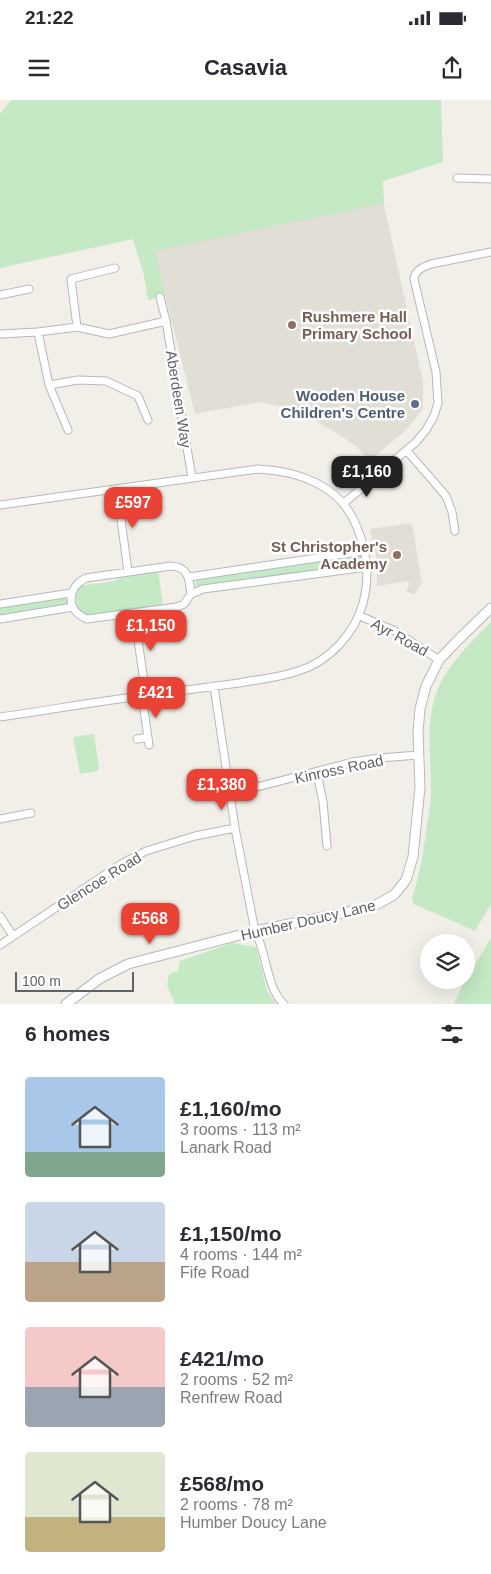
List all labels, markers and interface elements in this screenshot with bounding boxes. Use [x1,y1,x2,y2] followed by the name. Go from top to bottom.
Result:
[25,7,74,28] text: 21:22
[25,54,53,82] icon: menu
[438,54,466,82] icon: share
[204,55,287,80] text: Casavia
[302,308,412,342] place label: Rushmere Hall Primary School
[286,319,298,331] marker: Rushmere Hall Primary School
[163,349,195,450] street label: Aberdeen Way
[281,387,405,421] place label: Wooden House Children's Centre
[409,398,421,410] marker: Wooden House Children's Centre
[326,456,408,498] pin: £1,160
[343,463,391,480] text: £1,160
[103,486,163,529] pin: £597
[115,494,151,511] text: £597
[271,538,388,572] place label: St Christopher's Academy
[391,549,403,561] marker: St Christopher's Academy
[110,610,192,652] pin: £1,150
[369,614,431,660] street label: Ayr Road
[127,617,175,634] text: £1,150
[126,676,186,719] pin: £421
[138,684,174,701] text: £421
[293,751,385,787] street label: Kinross Road
[181,768,263,811] pin: £1,380
[198,776,246,793] text: £1,380
[54,848,144,914] street label: Glencoe Road
[239,896,377,944] street label: Humber Doucy Lane
[120,902,180,945] pin: £568
[132,910,168,927] text: £568
[420,934,475,989] map controls
[420,934,475,989] button: layers
[15,969,134,992] scale bar
[22,973,61,989] text: 100 m
[438,1020,466,1048] icon: filters
[25,1022,110,1045] text: 6 homes
[65,1097,125,1157] icon: home
[180,1097,282,1120] text: £1,160/mo
[180,1121,301,1138] text: 3 rooms · 113 m²
[180,1139,272,1156] text: Lanark Road
[65,1222,125,1282] icon: home
[180,1222,282,1245] text: £1,150/mo
[180,1246,302,1263] text: 4 rooms · 144 m²
[180,1264,249,1281] text: Fife Road
[65,1347,125,1407] icon: home
[180,1347,264,1370] text: £421/mo
[180,1371,293,1388] text: 2 rooms · 52 m²
[180,1389,282,1406] text: Renfrew Road
[65,1472,125,1532] icon: home
[180,1472,264,1495] text: £568/mo
[180,1496,293,1513] text: 2 rooms · 78 m²
[180,1514,327,1531] text: Humber Doucy Lane

